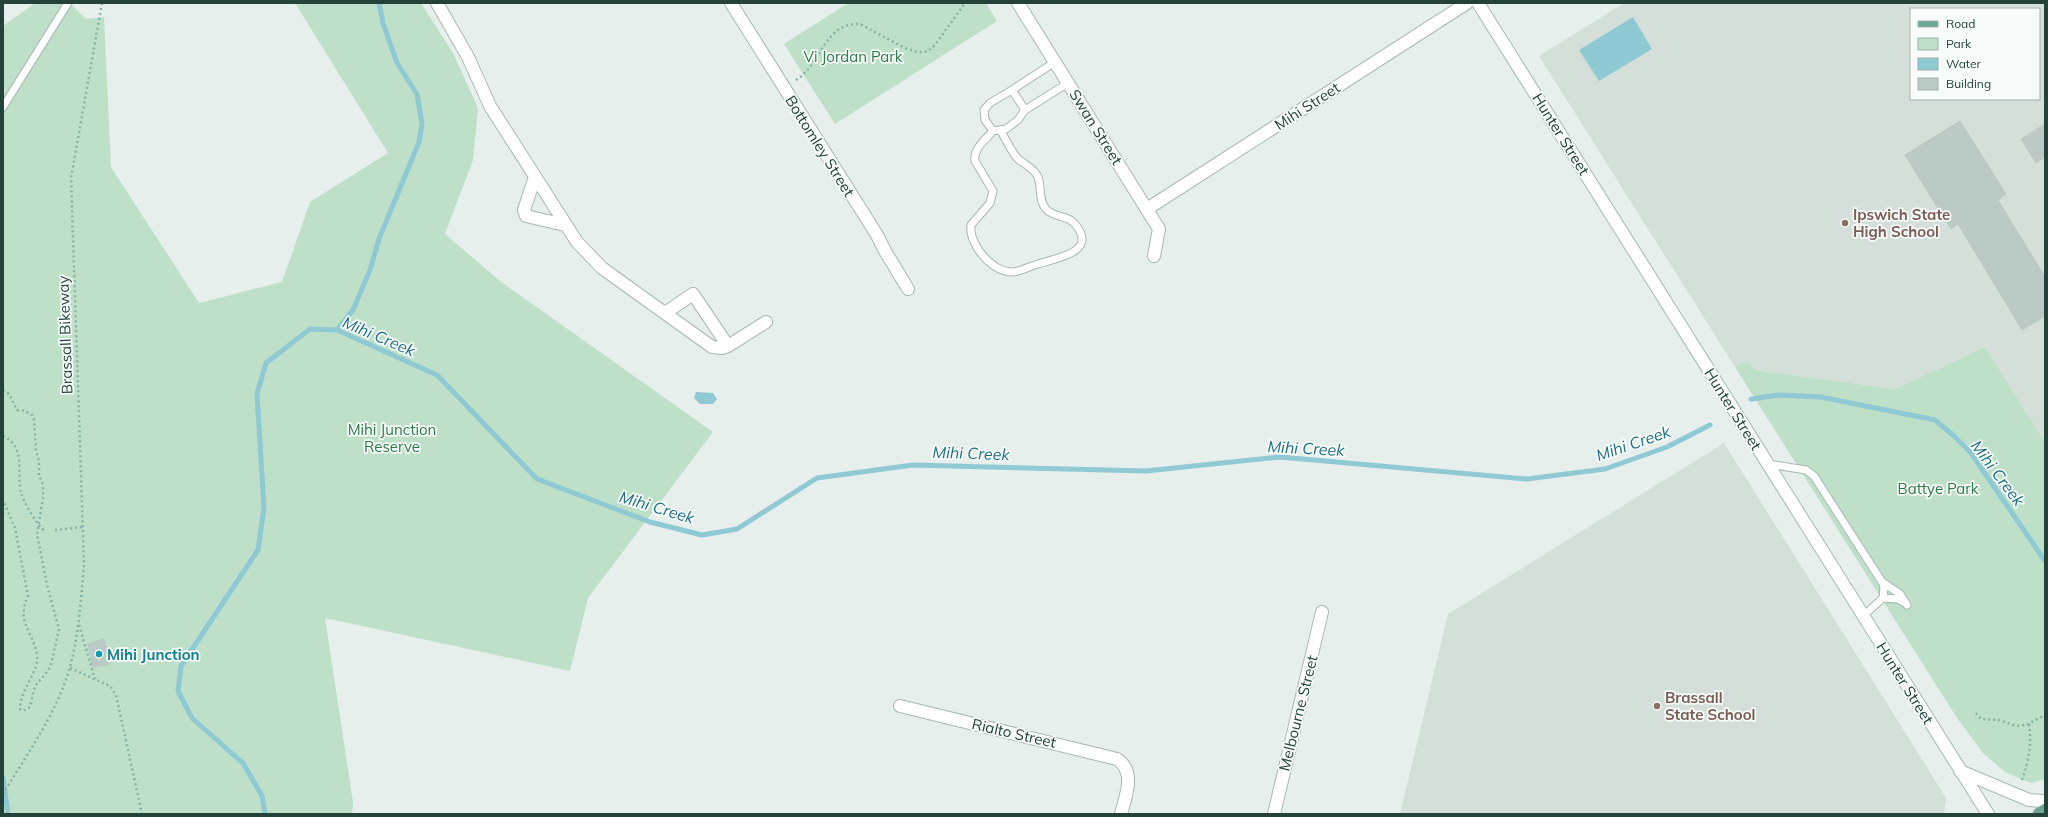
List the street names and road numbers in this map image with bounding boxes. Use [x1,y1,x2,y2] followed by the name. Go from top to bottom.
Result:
[1271,78,1343,134] street label: Mihi Street
[1065,86,1127,168] street label: Swan Street
[1528,89,1594,179] street label: Hunter Street
[781,92,859,200] street label: Bottomley Street
[53,275,77,395] street label: Brassall Bikeway
[1700,364,1766,454] street label: Hunter Street
[1872,638,1938,728] street label: Hunter Street
[1274,653,1322,773] street label: Melbourne Street
[970,714,1058,752] street label: Rialto Street

